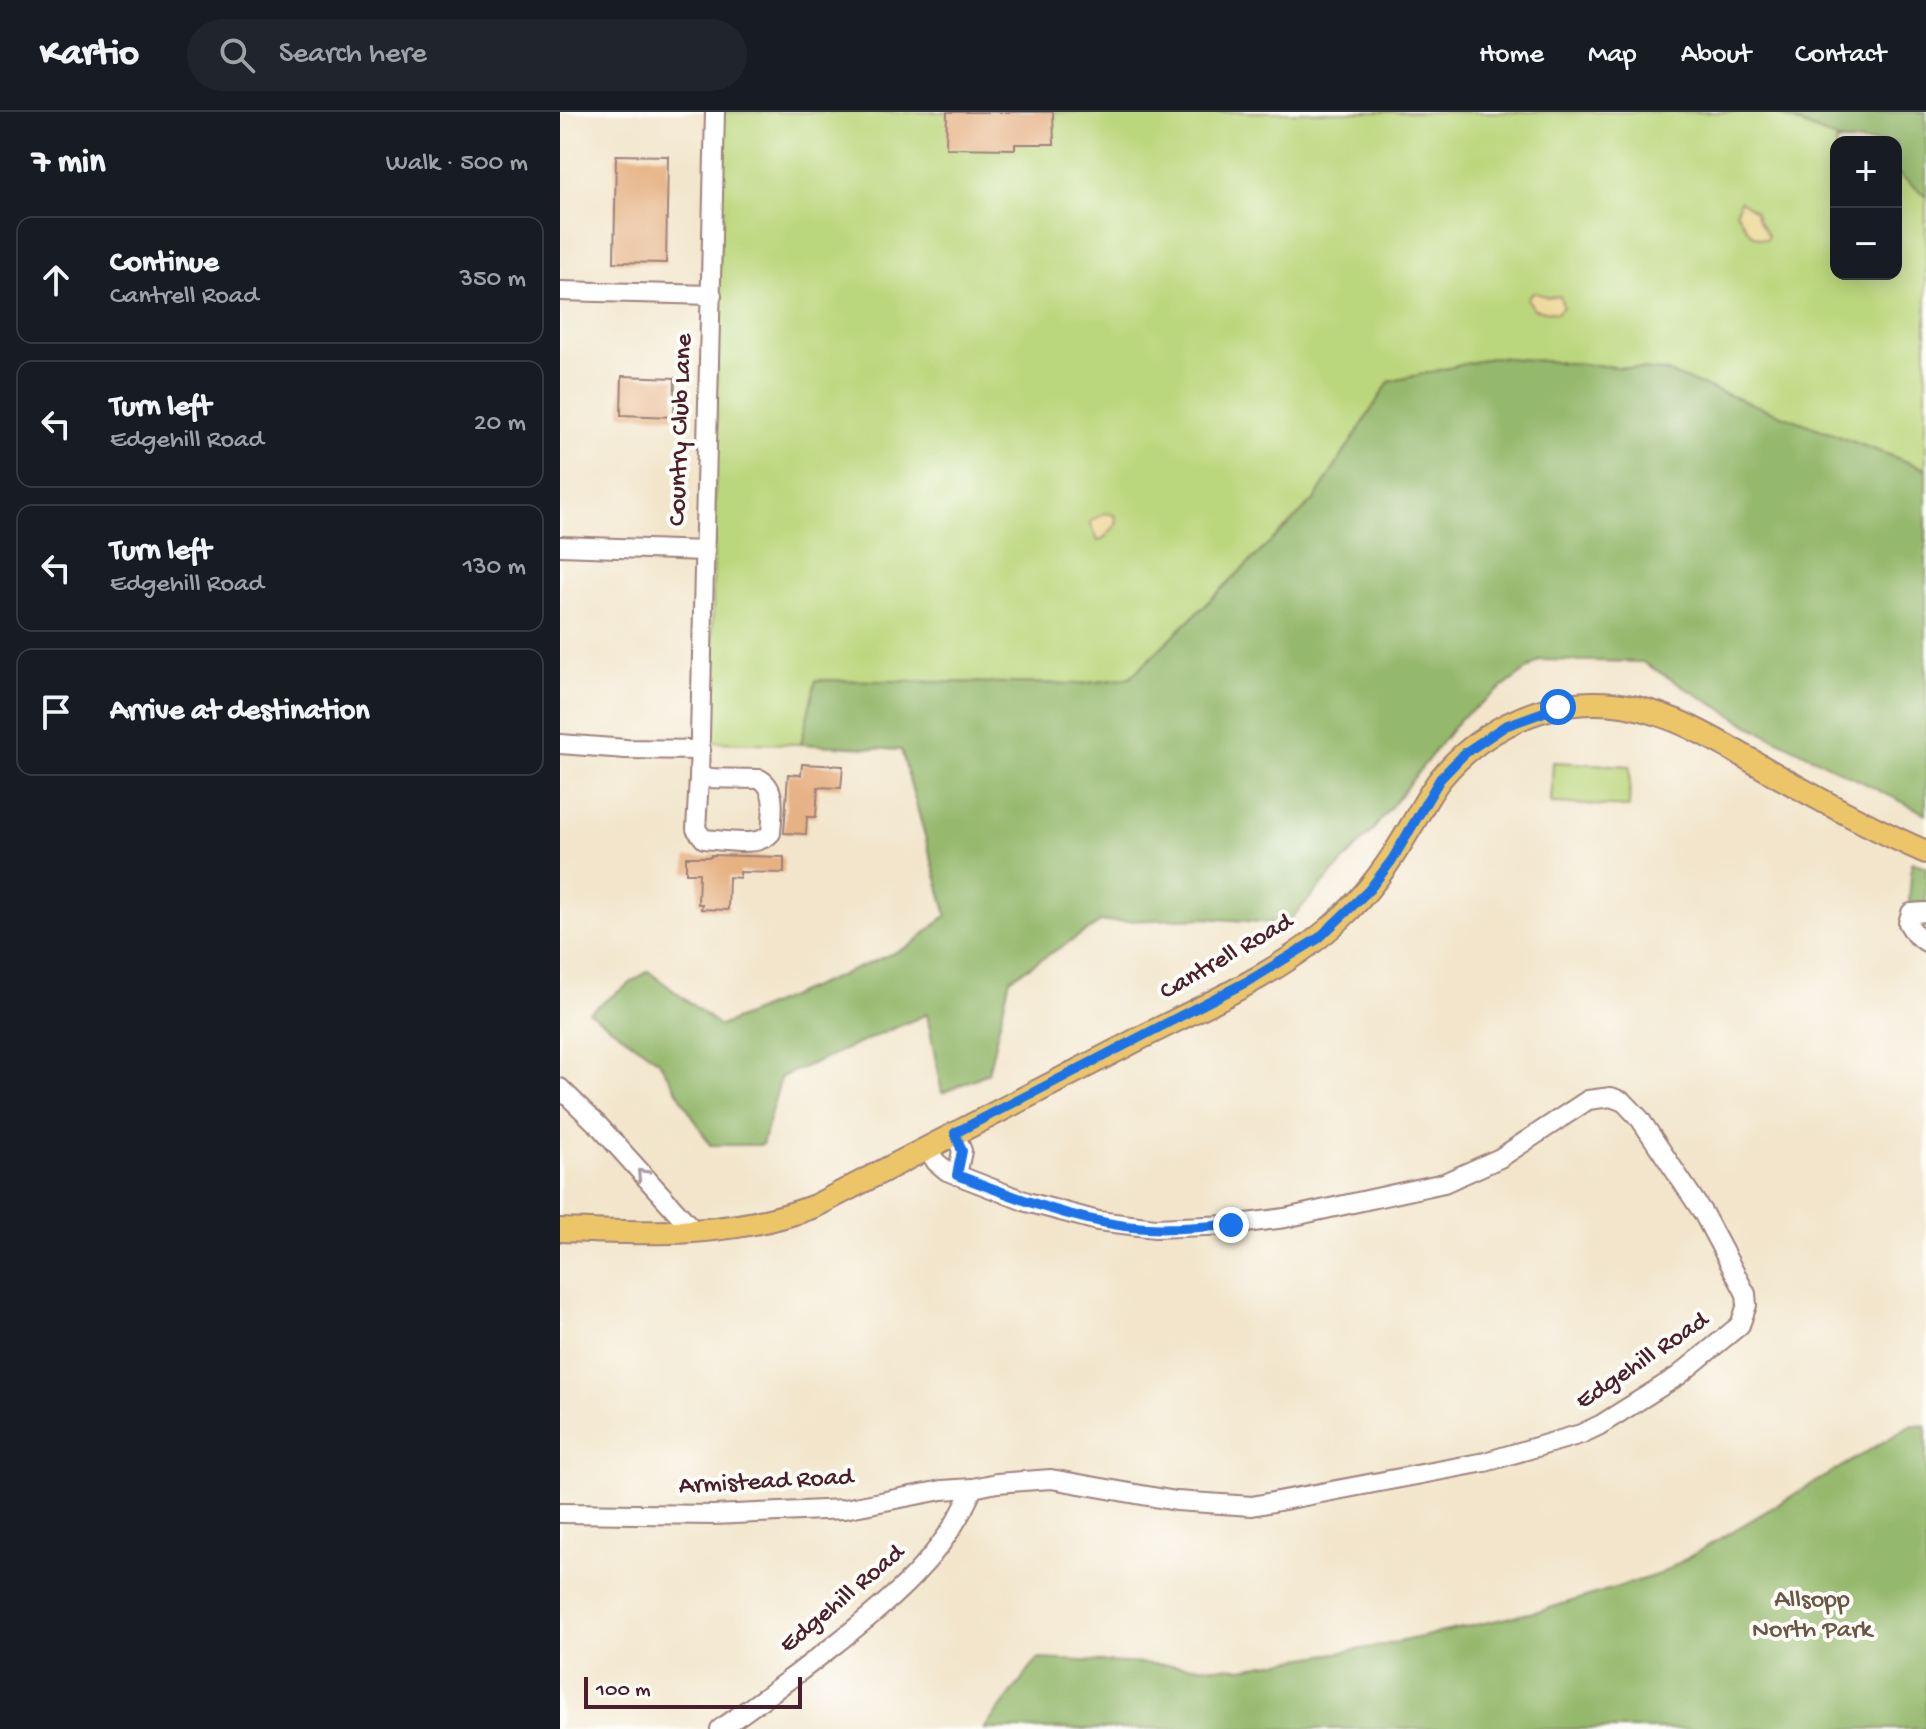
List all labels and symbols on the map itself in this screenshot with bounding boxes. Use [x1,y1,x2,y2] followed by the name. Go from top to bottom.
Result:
[663,333,701,527] street label: Country Club Lane
[1540,689,1576,725] route start
[1155,907,1301,1009] street label: Cantrell Road
[637,1169,652,1183] one-way arrow
[1213,1207,1249,1243] route end
[1571,1305,1717,1418] street label: Edgehill Road
[678,1463,856,1503] street label: Armistead Road
[774,1538,913,1661] street label: Edgehill Road
[1752,1586,1874,1647] park label: Allsopp North Park
[584,1673,802,1709] scale bar

